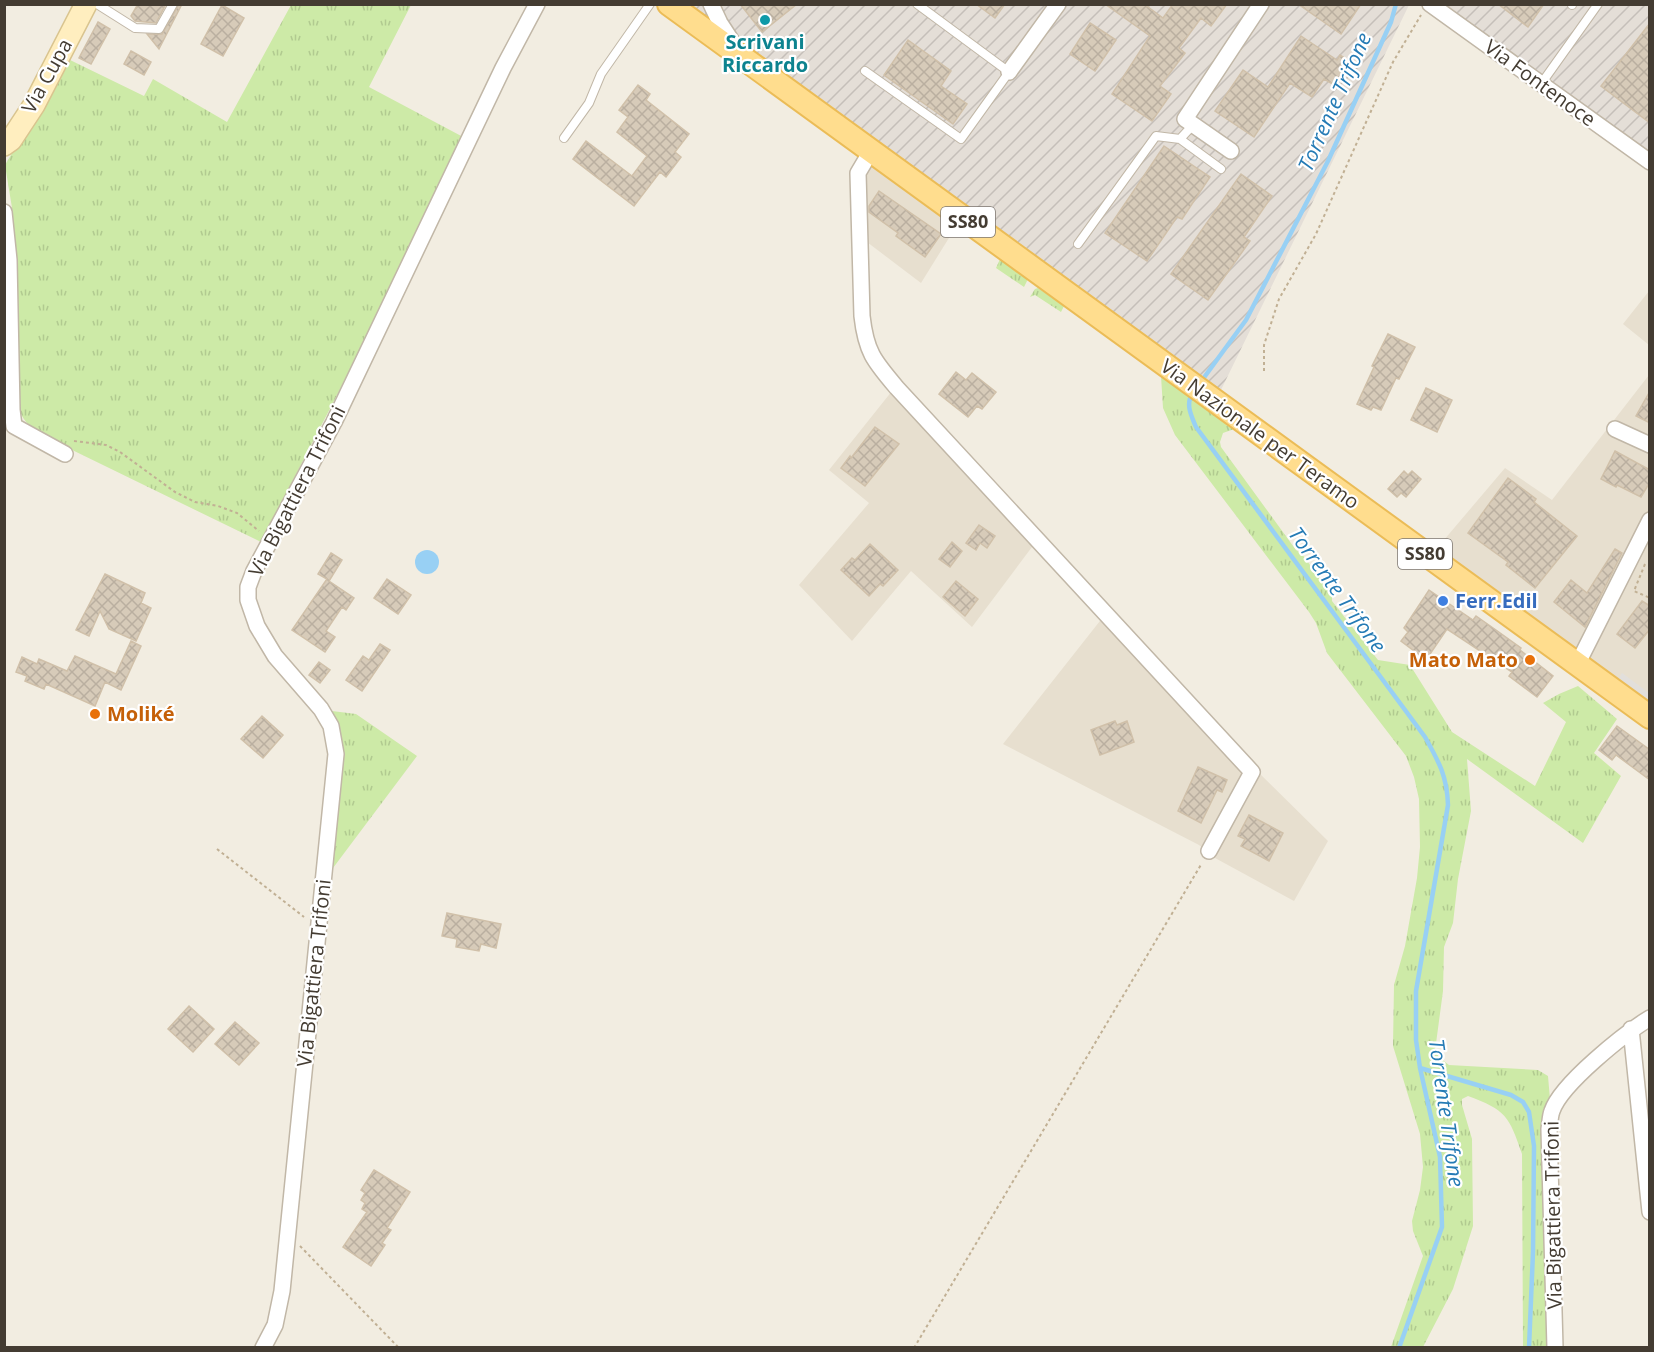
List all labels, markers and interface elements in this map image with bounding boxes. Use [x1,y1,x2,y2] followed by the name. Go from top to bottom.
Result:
[758,13,772,27] marker: Scrivani Riccardo
[722,28,808,78] place label: Scrivani Riccardo
[1291,28,1377,175] water label: Torrente Trifone
[1479,33,1601,132] street label: Via Fontenoce
[15,34,78,118] street label: Via Cupa
[941,207,995,237] road number: SS80
[1155,352,1365,515] street label: Via Nazionale per Teramo
[242,401,351,581] street label: Via Bigattiera Trifoni
[1283,521,1393,658] water label: Torrente Trifone
[1398,539,1452,569] road number: SS80
[1455,587,1538,614] place label: Ferr.Edil
[1436,594,1450,608] marker: Ferr.Edil
[1409,646,1518,673] place label: Mato Mato
[1523,653,1537,667] marker: Mato Mato
[107,700,175,727] place label: Moliké
[88,707,102,721] marker: Moliké
[290,878,337,1068] street label: Via Bigattiera Trifoni
[1423,1037,1471,1189] water label: Torrente Trifone
[1537,1121,1568,1310] street label: Via Bigattiera Trifoni

